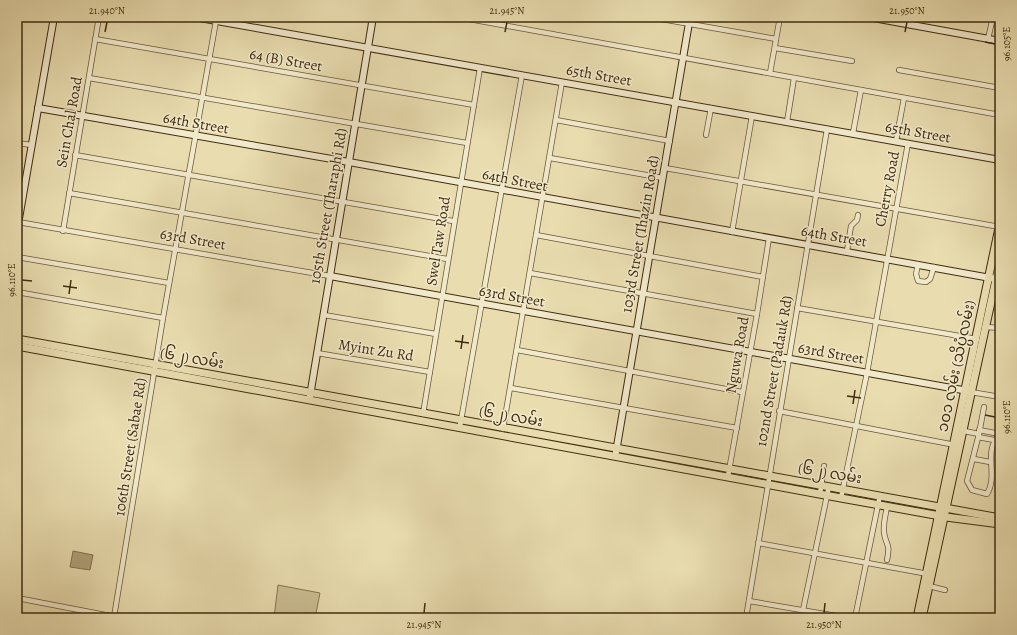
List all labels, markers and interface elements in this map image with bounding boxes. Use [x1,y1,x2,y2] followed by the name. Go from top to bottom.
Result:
[89,4,125,17] text: 21.940°N
[490,4,524,17] text: 21.945°N
[889,4,925,17] text: 21.950°N
[1000,27,1013,61] text: 96.105°E
[248,44,324,76] street label: 64 (B) Street
[565,59,633,91] street label: 65th Street
[51,74,87,169] street label: Sein Chal Road
[161,107,231,139] street label: 64th Street
[884,116,952,148] street label: 65th Street
[304,127,352,285] street label: 105th Street (Tharaphi Rd)
[870,149,904,229] street label: Cherry Road
[616,154,664,314] street label: 103rd Street (Thazin Road)
[480,164,550,196] street label: 64th Street
[421,194,455,287] street label: Swel Taw Road
[799,220,869,252] street label: 64th Street
[158,223,228,255] street label: 63rd Street
[5,263,18,297] text: 96.110°E
[477,280,547,312] street label: 63rd Street
[751,294,797,448] street label: 102nd Street (Padauk Rd)
[932,298,982,434] street label: ၁၀၁ လမ်း (သိပ္ပံလမ်း)
[720,314,754,395] street label: Nguwa Road
[337,334,416,366] street label: Myint Zu Rd
[796,337,866,369] street label: 63rd Street
[158,343,225,375] street label: (၆၂) လမ်း
[109,376,151,518] street label: 106th Street (Sabae Rd)
[1000,400,1013,434] text: 96.110°E
[477,401,544,433] street label: (၆၂) လမ်း
[796,458,863,490] street label: (၆၂) လမ်း
[407,618,441,631] text: 21.945°N
[806,618,842,631] text: 21.950°N

